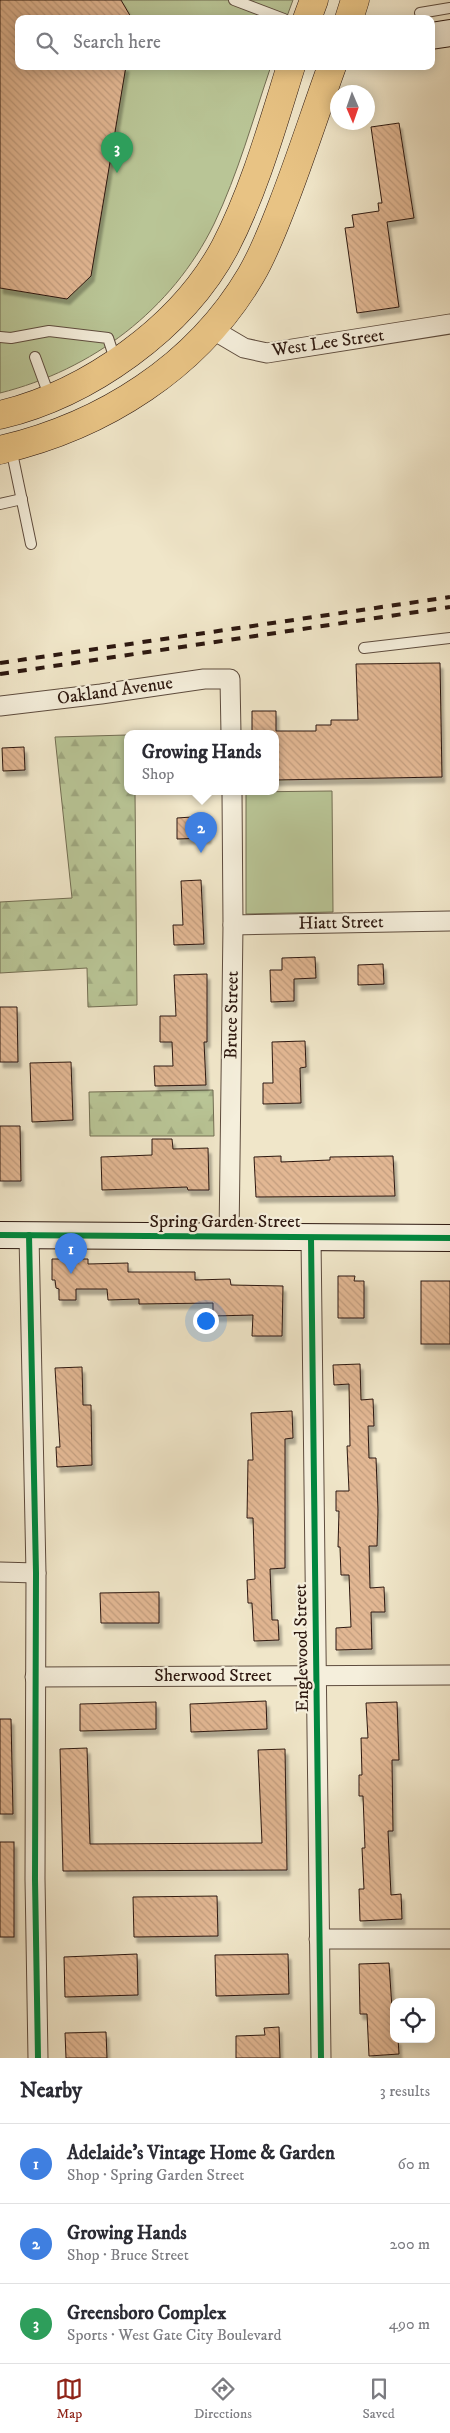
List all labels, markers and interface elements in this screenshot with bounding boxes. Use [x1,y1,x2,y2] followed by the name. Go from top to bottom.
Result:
[15,15,435,70] search box
[33,29,61,57] icon: search
[73,31,161,54] text: Search here
[330,85,375,130] north arrow
[101,132,133,173] pin: 3
[270,324,386,362] street label: West Lee Street
[56,672,174,710] street label: Oakland Avenue
[124,730,279,795] popup
[142,741,261,764] text: Growing Hands
[142,764,174,784] text: Shop
[185,812,217,853] pin: 2
[298,911,384,935] street label: Hiatt Street
[220,970,244,1059] street label: Bruce Street
[150,1211,301,1233] street label: Spring Garden Street
[55,1233,87,1274] pin: 1
[193,1308,219,1334] your location
[290,1584,314,1712] street label: Englewood Street
[154,1665,272,1687] street label: Sherwood Street
[390,1998,435,2043] map controls
[390,1998,435,2043] button: locate
[20,2078,82,2104] text: Nearby
[380,2081,430,2101] text: 3 results
[67,2142,335,2165] text: Adelaide's Vintage Home & Garden
[33,2154,39,2174] text: 1
[398,2154,430,2174] text: 60 m
[67,2165,244,2185] text: Shop · Spring Garden Street
[67,2222,187,2245] text: Growing Hands
[32,2234,40,2254] text: 2
[389,2234,430,2254] text: 200 m
[67,2245,189,2265] text: Shop · Bruce Street
[67,2302,226,2325] text: Greensboro Complex
[33,2314,39,2334] text: 3
[389,2314,430,2334] text: 490 m
[67,2325,281,2345] text: Sports · West Gate City Boulevard
[55,2375,83,2423] tab: Map
[194,2375,252,2423] tab: Directions
[363,2375,395,2423] tab: Saved

